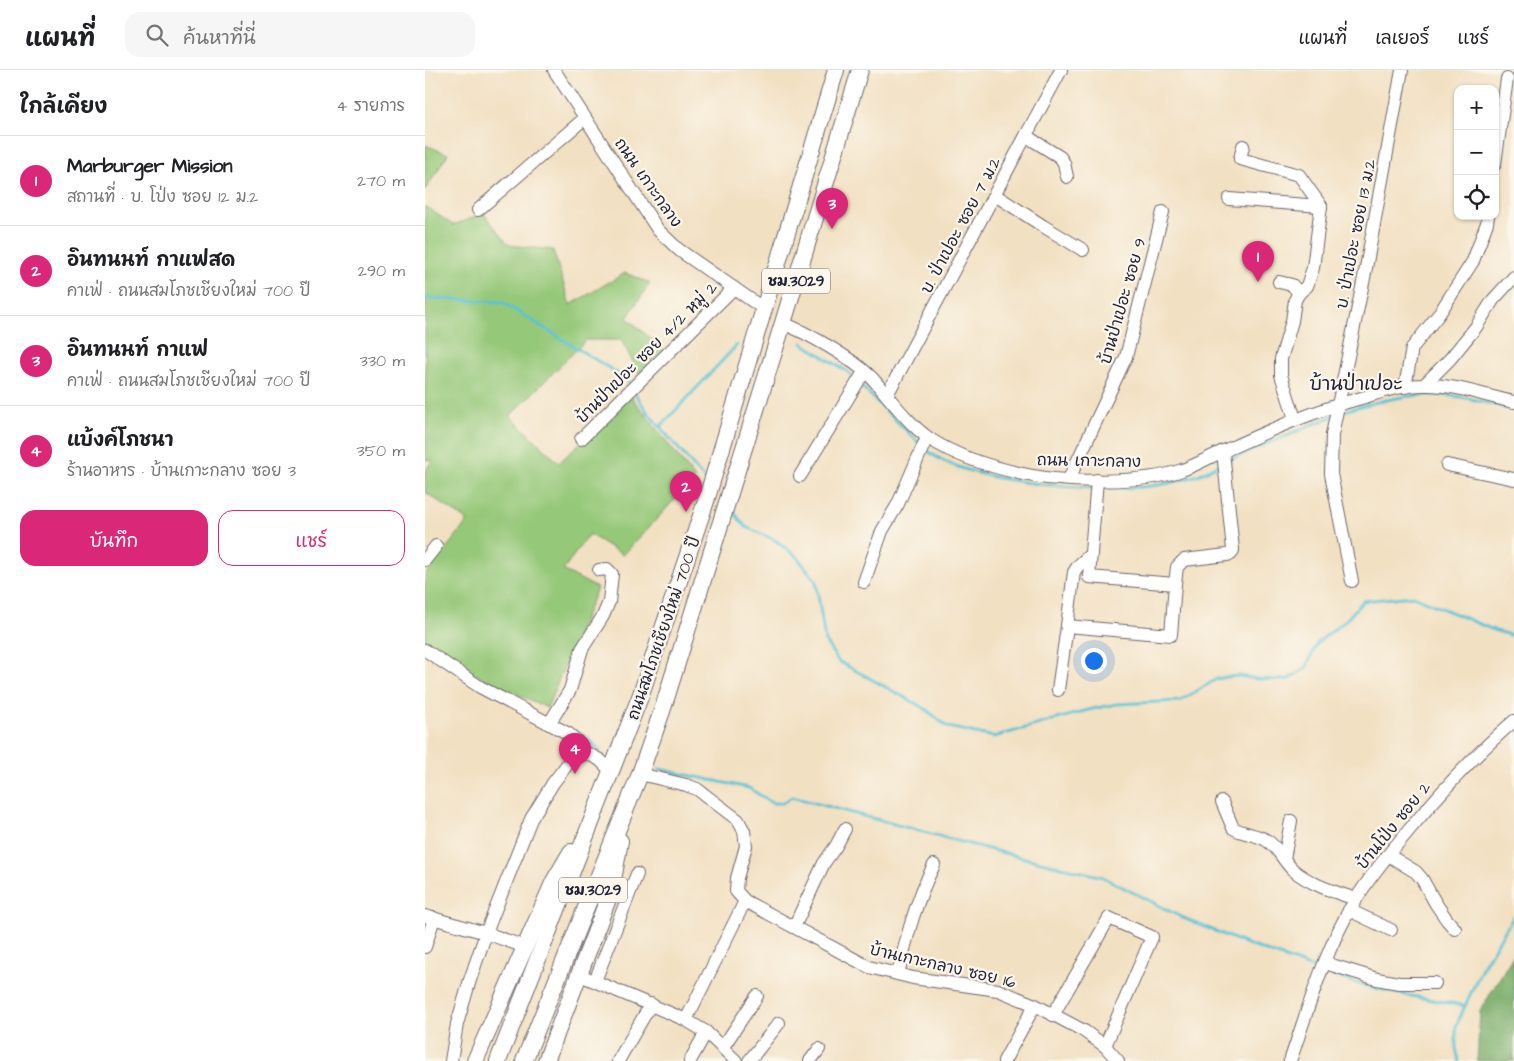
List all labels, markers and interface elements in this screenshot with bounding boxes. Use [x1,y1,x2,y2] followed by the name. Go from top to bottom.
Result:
[125,12,475,57] search box
[143,21,171,49] icon: search
[25,22,95,56] text: แผนที่
[183,25,256,52] text: ค้นหาที่นี่
[1299,26,1347,51] text: แผนที่
[1375,26,1429,51] text: เลเยอร์
[1457,26,1489,51] text: แชร์
[1454,85,1499,220] map controls
[1454,85,1499,130] button: +
[20,92,107,121] text: ใกล้เคียง
[336,95,405,117] text: 4 รายการ
[1454,130,1499,175] button: −
[609,134,687,232] street label: ถนน เกาะกลาง
[67,153,233,180] text: Marburger Mission
[915,153,1006,298] street label: บ. ป่าเปอะ ซอย 7 ม.2
[1330,157,1381,311] street label: บ. ป่าเปอะ ซอย 13 ม.2
[35,170,37,192] text: 1
[357,170,405,192] text: 270 m
[1454,175,1499,220] button: locate
[67,186,258,208] text: สถานที่ · บ. โป่ง ซอย 12 ม.2
[816,188,848,229] pin: 3
[1093,235,1151,367] street label: บ้านป่าเปอะ ซอย 9
[1242,241,1274,282] pin: 1
[67,247,235,274] text: อินทนนท์ กาแฟสด
[31,260,41,282] text: 2
[358,260,405,282] text: 290 m
[762,268,830,294] road number: ชม.3029
[570,276,723,429] street label: บ้านป่าเปอะ ซอย 4/2 หมู่ 2
[67,280,311,302] text: คาเฟ่ · ถนนสมโภชเชียงใหม่ 700 ปี
[67,337,208,364] text: อินทนนท์ กาแฟ
[32,350,40,372] text: 3
[360,350,405,372] text: 330 m
[67,370,311,392] text: คาเฟ่ · ถนนสมโภชเชียงใหม่ 700 ปี
[1309,371,1403,398] district label: บ้านป่าเปอะ
[67,427,174,454] text: แบ้งค์โภชนา
[31,440,41,462] text: 4
[357,440,405,462] text: 350 m
[1037,449,1141,473] street label: ถนน เกาะกลาง
[67,460,296,482] text: ร้านอาหาร · บ้านเกาะกลาง ซอย 3
[670,471,702,512] pin: 2
[20,510,208,566] button: บันทึก
[218,510,405,566] button: แชร์
[621,533,706,723] street label: ถนนสมโภชเชียงใหม่ 700 ปี
[1081,648,1107,674] your location
[559,733,591,774] pin: 4
[1351,777,1436,874] street label: บ้านโป่ง ซอย 2
[559,878,627,902] road number: ชม.3029
[868,938,1018,993] street label: บ้านเกาะกลาง ซอย 16

